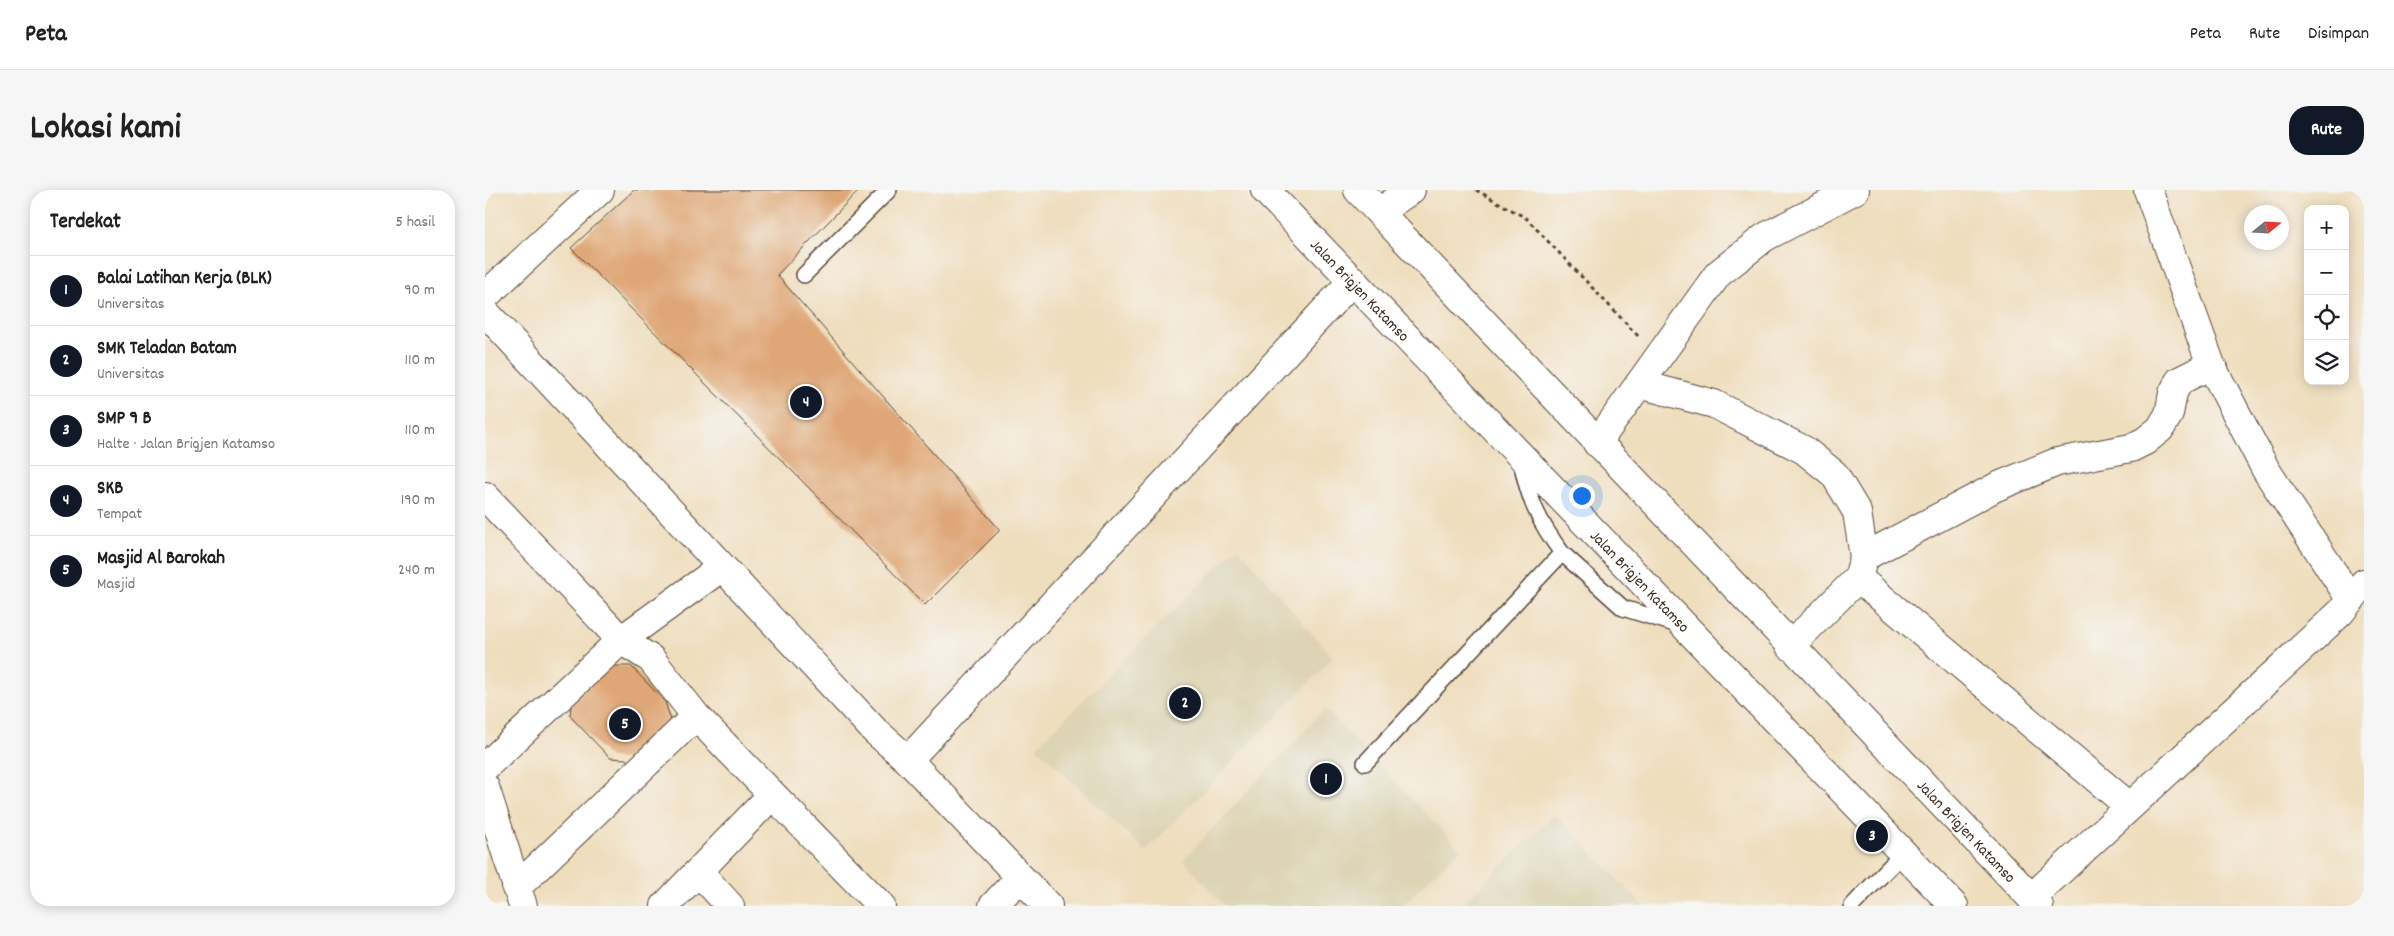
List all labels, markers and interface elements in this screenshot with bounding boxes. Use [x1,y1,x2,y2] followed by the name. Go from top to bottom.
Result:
[25,18,67,52] text: Peta
[2190,22,2221,47] text: Peta
[2249,22,2280,47] text: Rute
[2308,22,2369,47] text: Disimpan
[30,105,181,155] text: Lokasi kami
[2289,106,2364,155] button: Rute
[2244,205,2289,250] north arrow
[2304,205,2349,385] map controls
[2304,205,2349,250] button: +
[50,208,121,238] text: Terdekat
[396,211,435,234] text: 5 hasil
[1304,235,1414,348] street label: Jalan Brigjen Katamso
[2304,250,2349,295] button: −
[97,266,272,293] text: Balai Latihan Kerja (BLK)
[64,279,68,302] text: 1
[404,279,435,302] text: 90 m
[97,293,165,316] text: Universitas
[2304,295,2349,340] button: locate
[97,336,237,363] text: SMK Teladan Batam
[2304,340,2349,385] button: layers
[63,349,70,372] text: 2
[405,349,435,372] text: 110 m
[97,363,165,386] text: Universitas
[790,383,822,421] pin: 4
[97,406,152,433] text: SMP 9 B
[62,419,70,442] text: 3
[405,419,435,442] text: 110 m
[97,433,275,456] text: Halte · Jalan Brigjen Katamso
[97,476,123,503] text: SKB
[1569,483,1595,509] your location
[63,489,69,512] text: 4
[401,489,435,512] text: 190 m
[97,503,142,526] text: Tempat
[1584,526,1694,639] street label: Jalan Brigjen Katamso
[97,546,225,573] text: Masjid Al Barokah
[62,559,70,582] text: 5
[398,559,435,582] text: 240 m
[97,573,135,596] text: Masjid
[1169,684,1201,722] pin: 2
[609,705,641,743] pin: 5
[1310,760,1342,798] pin: 1
[1911,776,2020,889] street label: Jalan Brigjen Katamso
[1856,817,1888,855] pin: 3

